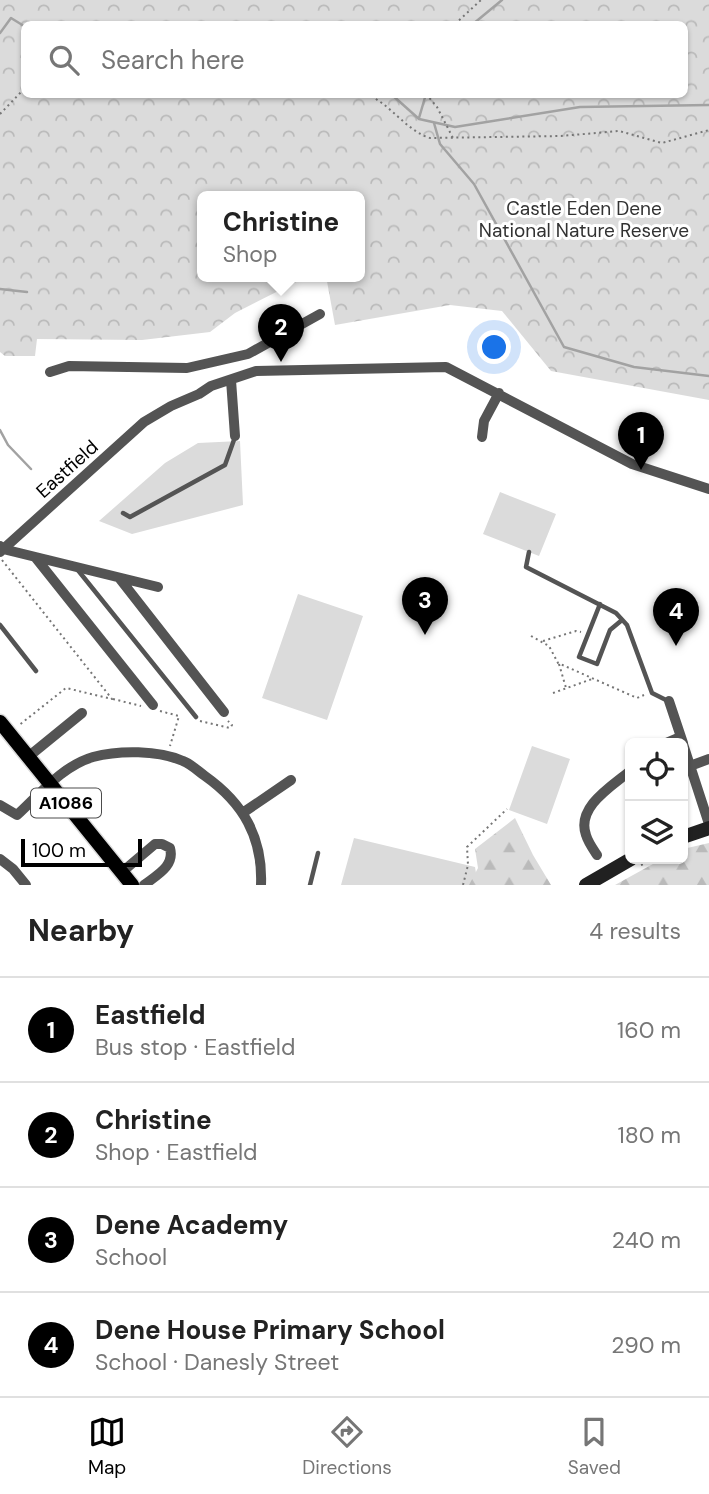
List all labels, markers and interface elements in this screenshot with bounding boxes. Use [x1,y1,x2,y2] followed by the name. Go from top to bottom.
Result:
[21,21,688,98] search box
[45,41,83,79] icon: search
[101,43,244,77] text: Search here
[197,191,365,282] popup
[479,196,689,243] park label: Castle Eden Dene National Nature Reserve
[223,205,339,239] text: Christine
[223,239,277,269] text: Shop
[258,304,304,362] pin: 2
[477,330,511,364] your location
[618,412,664,470] pin: 1
[31,435,103,503] street label: Eastfield
[402,577,448,635] pin: 3
[653,588,699,646] pin: 4
[625,738,688,864] map controls
[625,738,688,801] button: locate
[31,788,101,818] road number: A1086
[625,801,688,864] button: layers
[21,836,142,868] scale bar
[32,838,86,863] text: 100 m
[28,911,134,950] text: Nearby
[589,916,681,946] text: 4 results
[95,998,206,1032] text: Eastfield
[47,1015,55,1045] text: 1
[617,1015,681,1045] text: 160 m
[95,1032,295,1062] text: Bus stop · Eastfield
[95,1103,212,1137] text: Christine
[44,1120,58,1150] text: 2
[617,1120,681,1150] text: 180 m
[95,1137,258,1167] text: Shop · Eastfield
[95,1208,288,1242] text: Dene Academy
[44,1225,58,1255] text: 3
[612,1225,681,1255] text: 240 m
[95,1242,167,1272] text: School
[95,1313,445,1347] text: Dene House Primary School
[44,1330,58,1360] text: 4
[611,1330,681,1360] text: 290 m
[95,1347,339,1377] text: School · Danesly Street
[88,1413,126,1480] tab: Map
[302,1413,392,1480] tab: Directions
[568,1413,621,1480] tab: Saved

